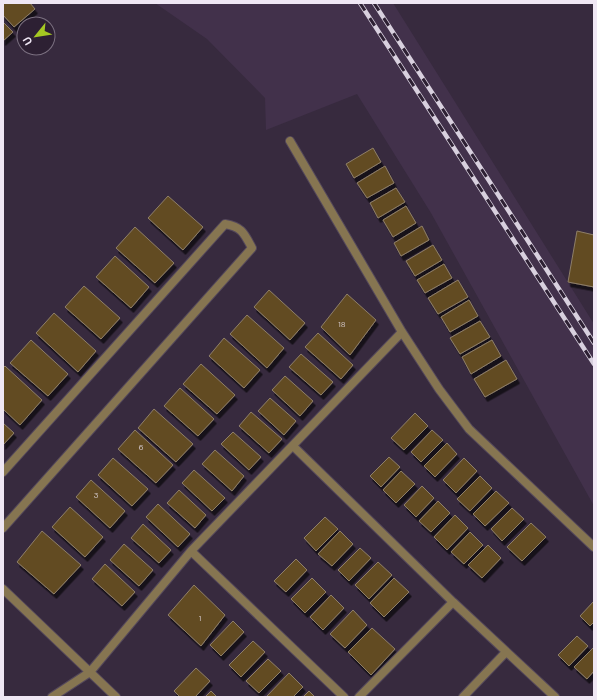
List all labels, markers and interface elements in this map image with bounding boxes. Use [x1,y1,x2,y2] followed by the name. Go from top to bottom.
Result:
[16,16,56,56] north arrow
[19,34,35,48] text: U
[338,319,346,329] house number: 18
[138,442,144,452] house number: 6
[94,490,99,500] house number: 3
[199,613,201,623] house number: 1

